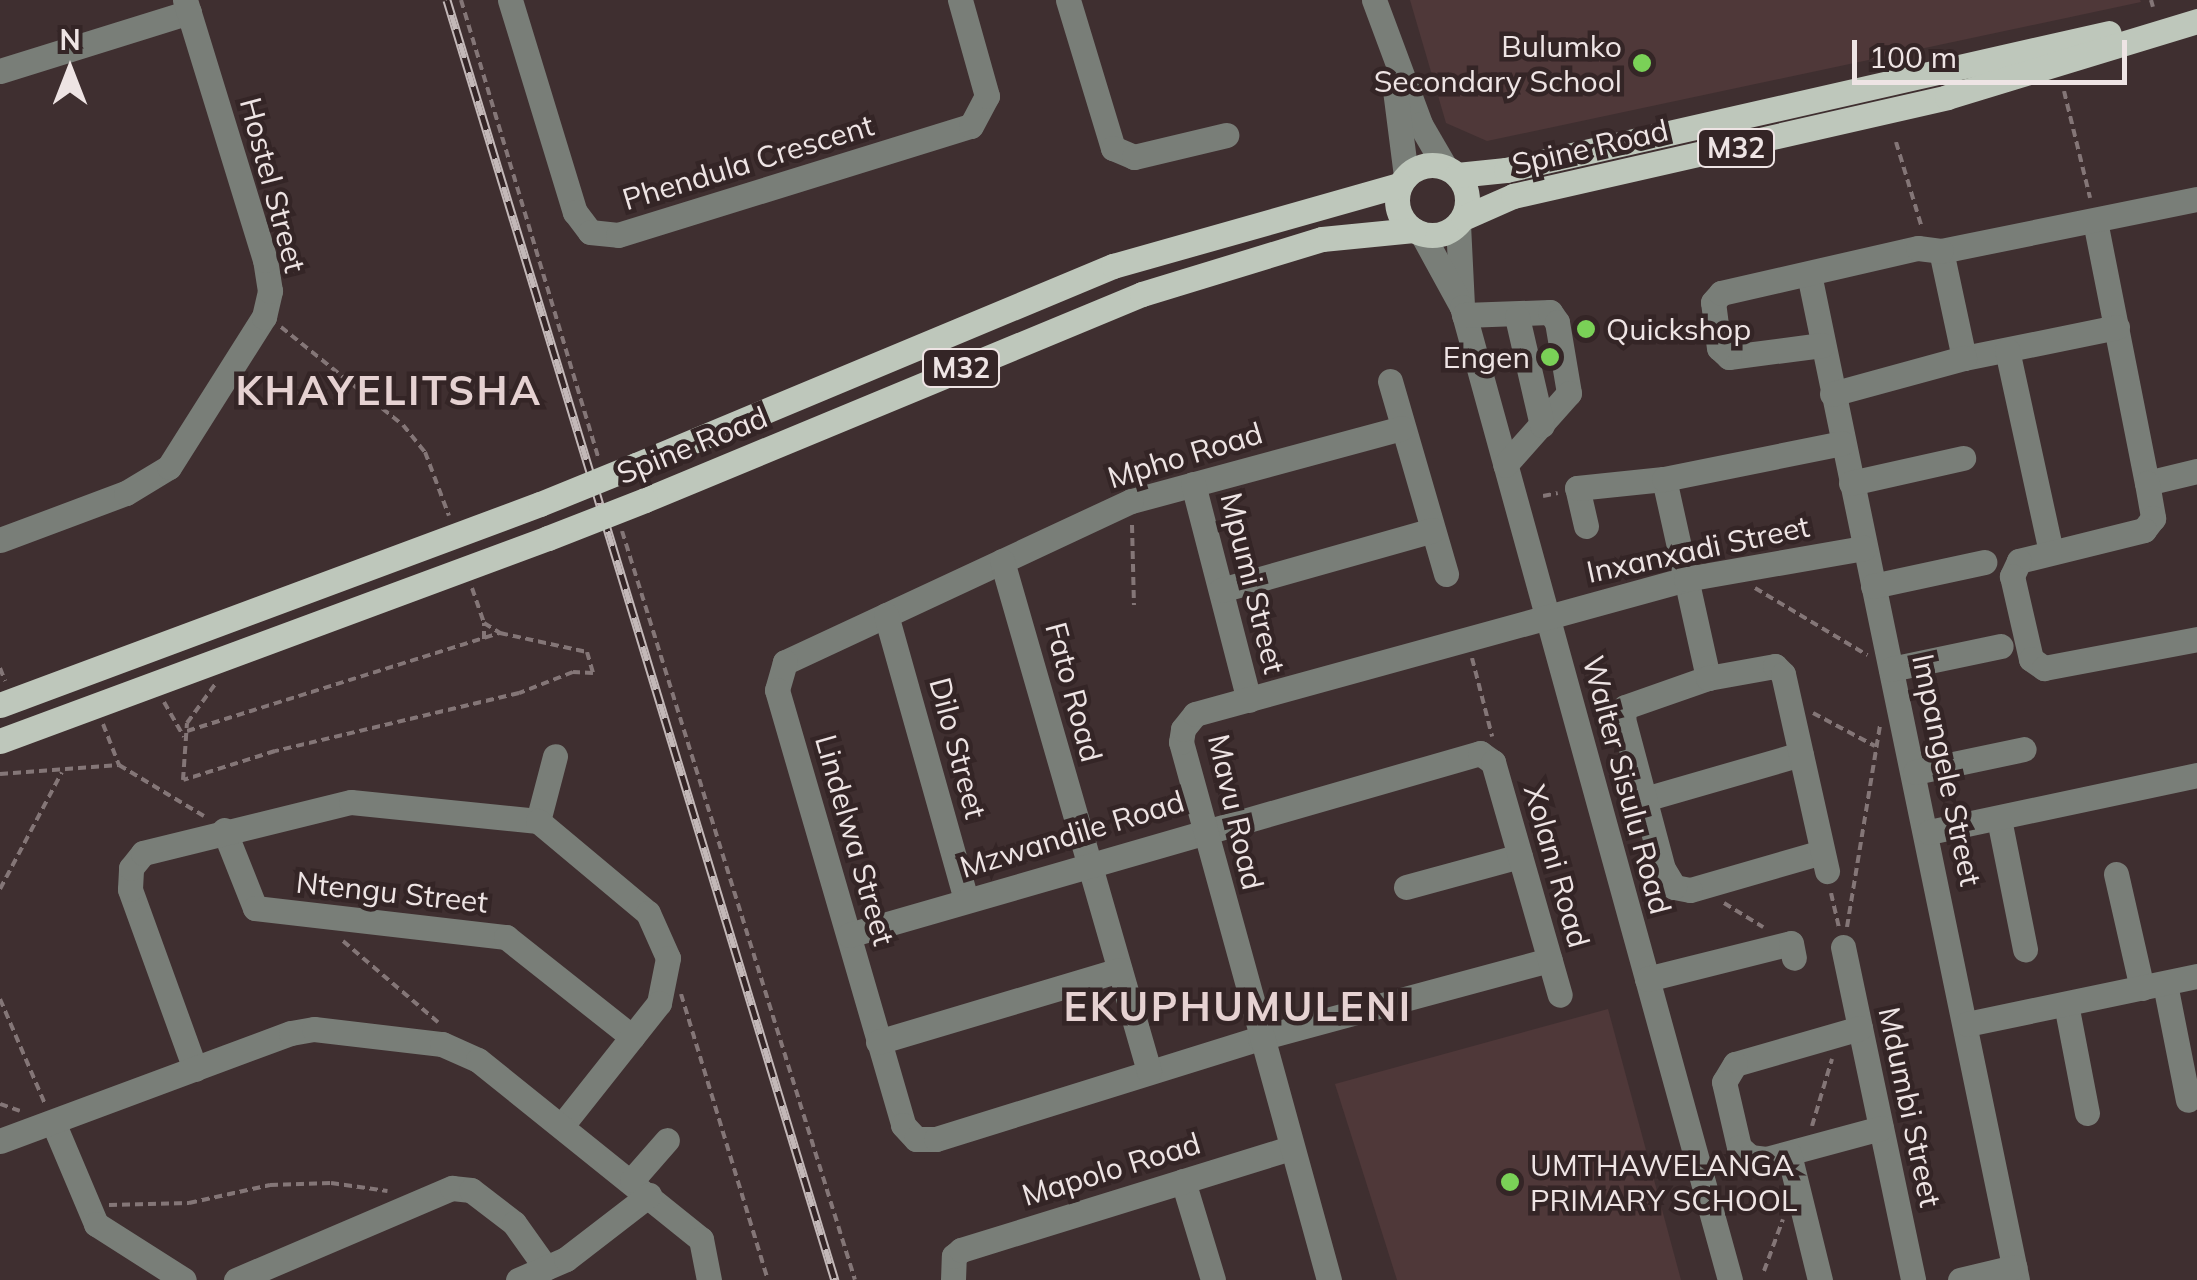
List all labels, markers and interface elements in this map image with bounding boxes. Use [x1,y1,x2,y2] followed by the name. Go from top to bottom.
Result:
[20,20,120,120] north arrow
[1857,20,2132,82] scale bar
[59,22,81,57] text: N
[1374,28,1622,98] place label: Bulumko Secondary School
[1869,38,1957,76] text: 100 m
[1631,52,1653,74] marker: Bulumko Secondary School
[232,94,314,276] street label: Hostel Street
[618,107,878,217] street label: Phendula Crescent
[1508,112,1672,182] street label: Spine Road
[1696,125,1776,171] road number: M32
[1606,311,1751,347] place label: Quickshop
[1575,318,1597,340] marker: Quickshop
[1443,339,1530,375] place label: Engen
[921,345,1001,391] road number: M32
[1539,346,1561,368] marker: Engen
[235,366,543,414] district label: KHAYELITSHA
[611,399,773,491] street label: Spine Road
[1103,414,1267,496] street label: Mpho Road
[1213,489,1293,677] street label: Mpumi Street
[1583,508,1813,590] street label: Inxanxadi Street
[1038,618,1110,766] street label: Fato Road
[1905,651,1989,889] street label: Impangele Street
[1575,652,1679,918] street label: Walter Sisulu Road
[922,673,994,823] street label: Dilo Street
[808,731,902,949] street label: Lindelwa Street
[1201,731,1271,893] street label: Mavu Road
[1517,780,1597,952] street label: Xolani Road
[956,783,1188,885] street label: Mzwandile Road
[294,864,490,920] street label: Ntengu Street
[1064,982,1412,1030] district label: EKUPHUMULENI
[1871,1004,1949,1210] street label: Mdumbi Street
[1018,1125,1204,1213] street label: Mapolo Road
[1530,1147,1797,1218] place label: UMTHAWELANGA PRIMARY SCHOOL
[1499,1171,1521,1193] marker: UMTHAWELANGA PRIMARY SCHOOL

